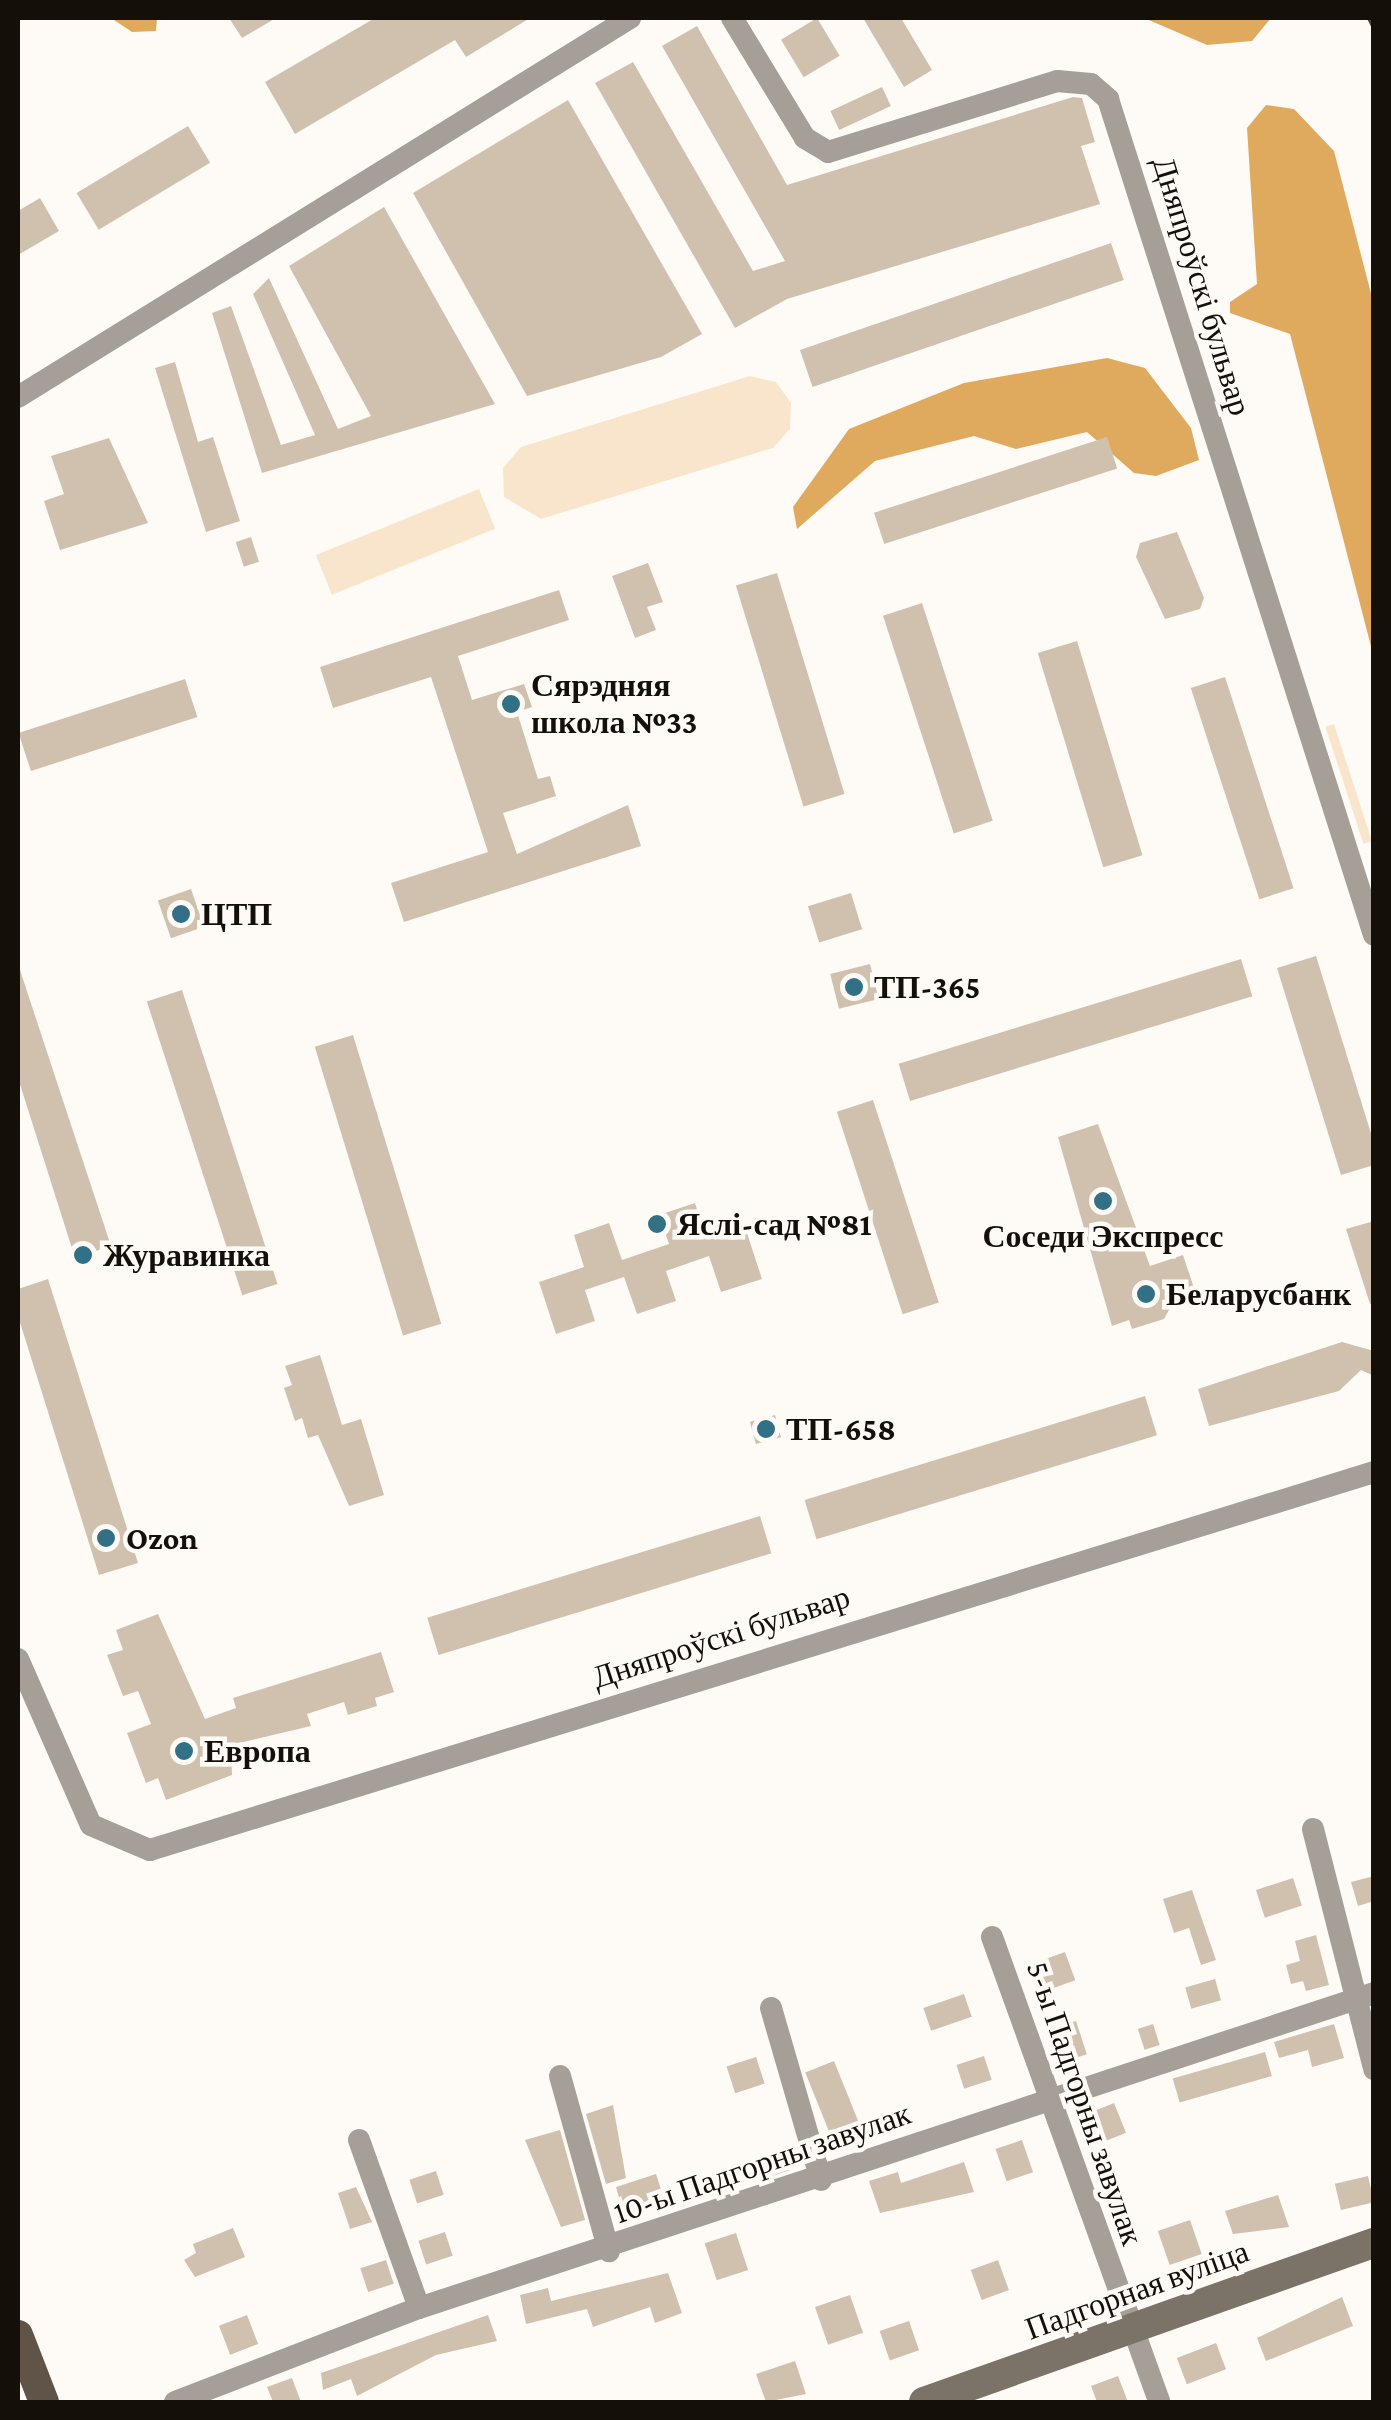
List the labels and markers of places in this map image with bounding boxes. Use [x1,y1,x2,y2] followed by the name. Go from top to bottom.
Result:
[531,667,697,742] place label: Сярэдняя школа №33
[500,693,522,715] marker: Сярэдняя школа №33
[201,895,272,933] place label: ЦТП
[170,903,192,925] marker: ЦТП
[874,968,980,1006] place label: ТП-365
[843,976,865,998] marker: ТП-365
[1092,1190,1114,1212] marker: Соседи Экспресс
[677,1205,872,1243] place label: Яслі-сад №81
[646,1213,668,1235] marker: Яслі-сад №81
[982,1217,1224,1255] place label: Соседи Экспресс
[103,1236,270,1274] place label: Журавинка
[72,1244,94,1266] marker: Журавинка
[1166,1275,1351,1313] place label: Беларусбанк
[1135,1283,1157,1305] marker: Беларусбанк
[786,1410,896,1448] place label: ТП-658
[755,1418,777,1440] marker: ТП-658
[126,1519,198,1557] place label: Ozon
[95,1527,117,1549] marker: Ozon
[204,1732,311,1770] place label: Европа
[173,1740,195,1762] marker: Европа

